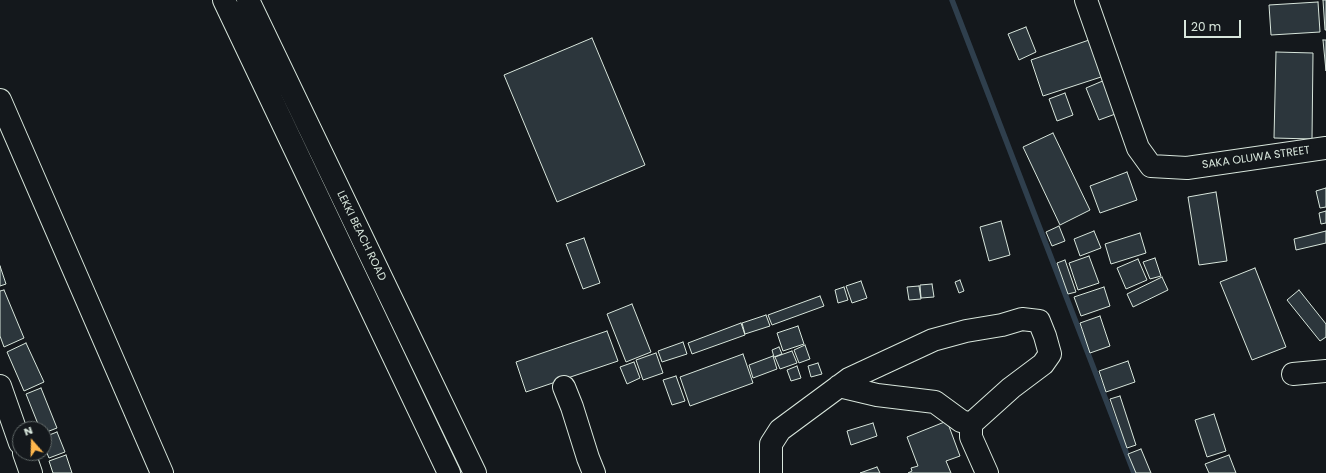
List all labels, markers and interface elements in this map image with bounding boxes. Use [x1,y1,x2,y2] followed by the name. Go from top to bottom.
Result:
[1186,12,1243,38] scale bar
[1191,18,1221,35] text: 20 m
[1201,144,1311,172] street label: SAKA OLUWA STREET
[333,189,389,283] street label: LEKKI BEACH ROAD
[12,421,52,461] north arrow
[22,422,35,440] text: N

